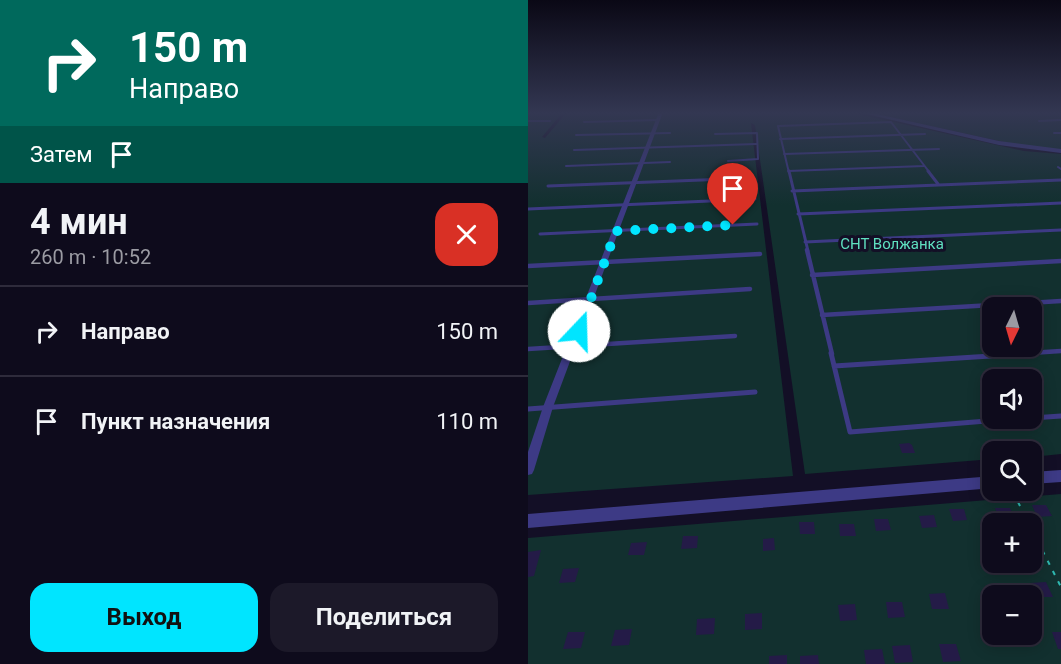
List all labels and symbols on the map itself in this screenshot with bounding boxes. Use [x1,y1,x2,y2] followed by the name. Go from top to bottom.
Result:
[707,163,758,225] pin
[840,235,944,253] park label: СНТ Волжанка
[982,297,1042,357] north arrow
[547,299,611,363] position arrow

